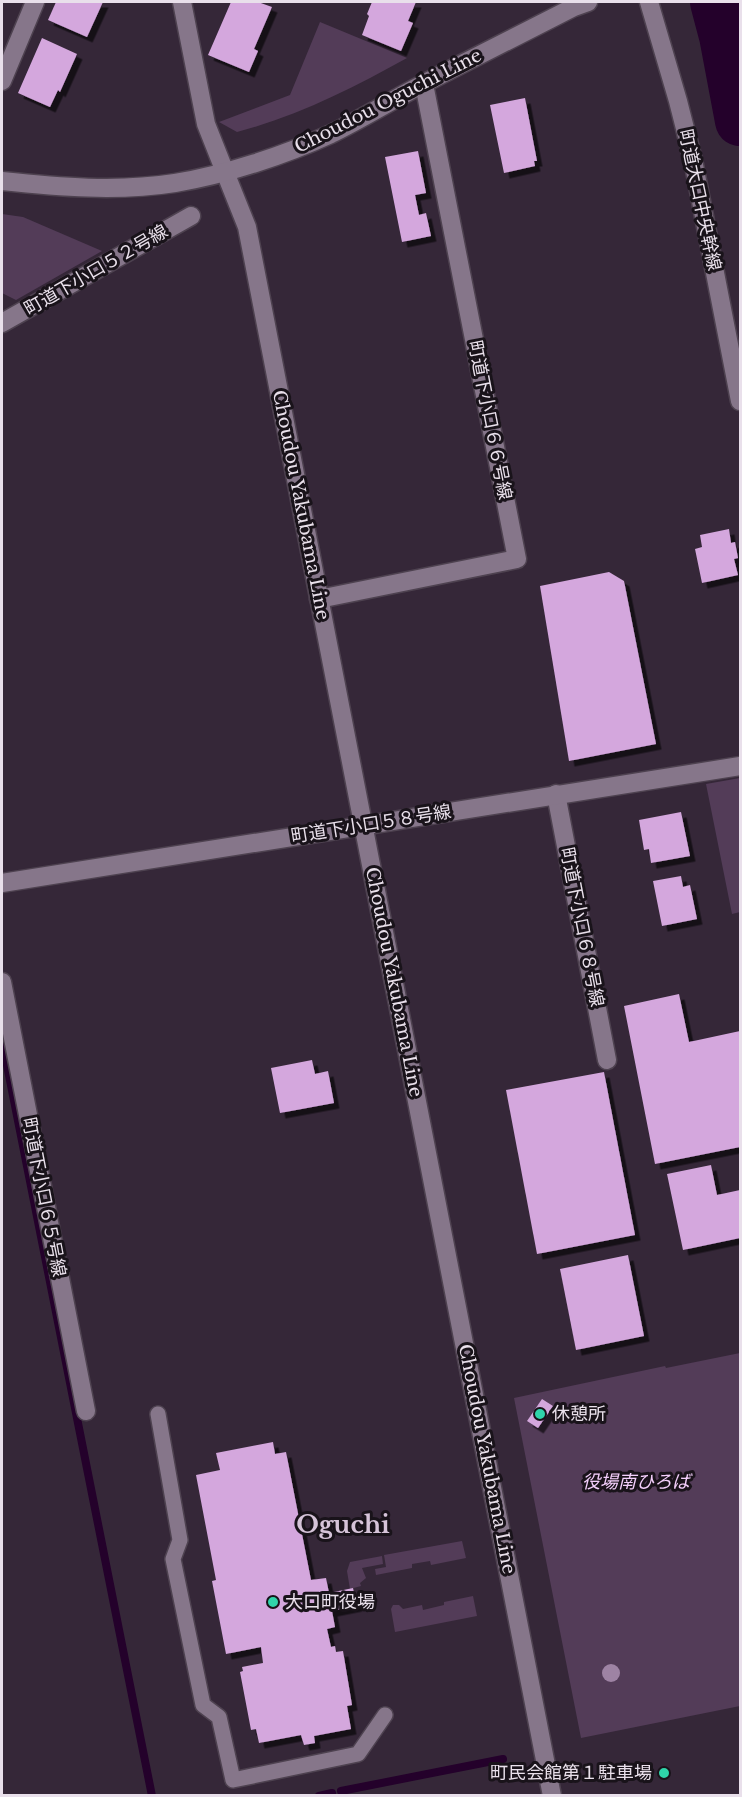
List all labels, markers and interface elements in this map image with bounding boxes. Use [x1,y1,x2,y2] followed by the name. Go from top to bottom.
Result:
[291,44,485,158] street label: Choudou Oguchi Line
[674,127,726,273] street label: 町道大口中央幹線
[20,220,172,320] street label: 町道下小口５２号線
[464,338,516,502] street label: 町道下小口６６号線
[268,388,334,622] street label: Choudou Yakubama Line
[289,800,453,848] street label: 町道下小口５８号線
[556,845,608,1009] street label: 町道下小口６８号線
[361,865,427,1099] street label: Choudou Yakubama Line
[18,1115,70,1279] street label: 町道下小口６５号線
[454,1342,520,1576] street label: Choudou Yakubama Line
[552,1403,606,1425] place label: 休憩所
[533,1407,547,1421] marker: 休憩所
[582,1471,693,1493] park label: 役場南ひろば
[296,1510,390,1539] district label: Oguchi
[285,1591,375,1613] place label: 大口町役場
[266,1595,280,1609] marker: 大口町役場
[490,1762,652,1784] place label: 町民会館第１駐車場
[657,1766,671,1780] marker: 町民会館第１駐車場

